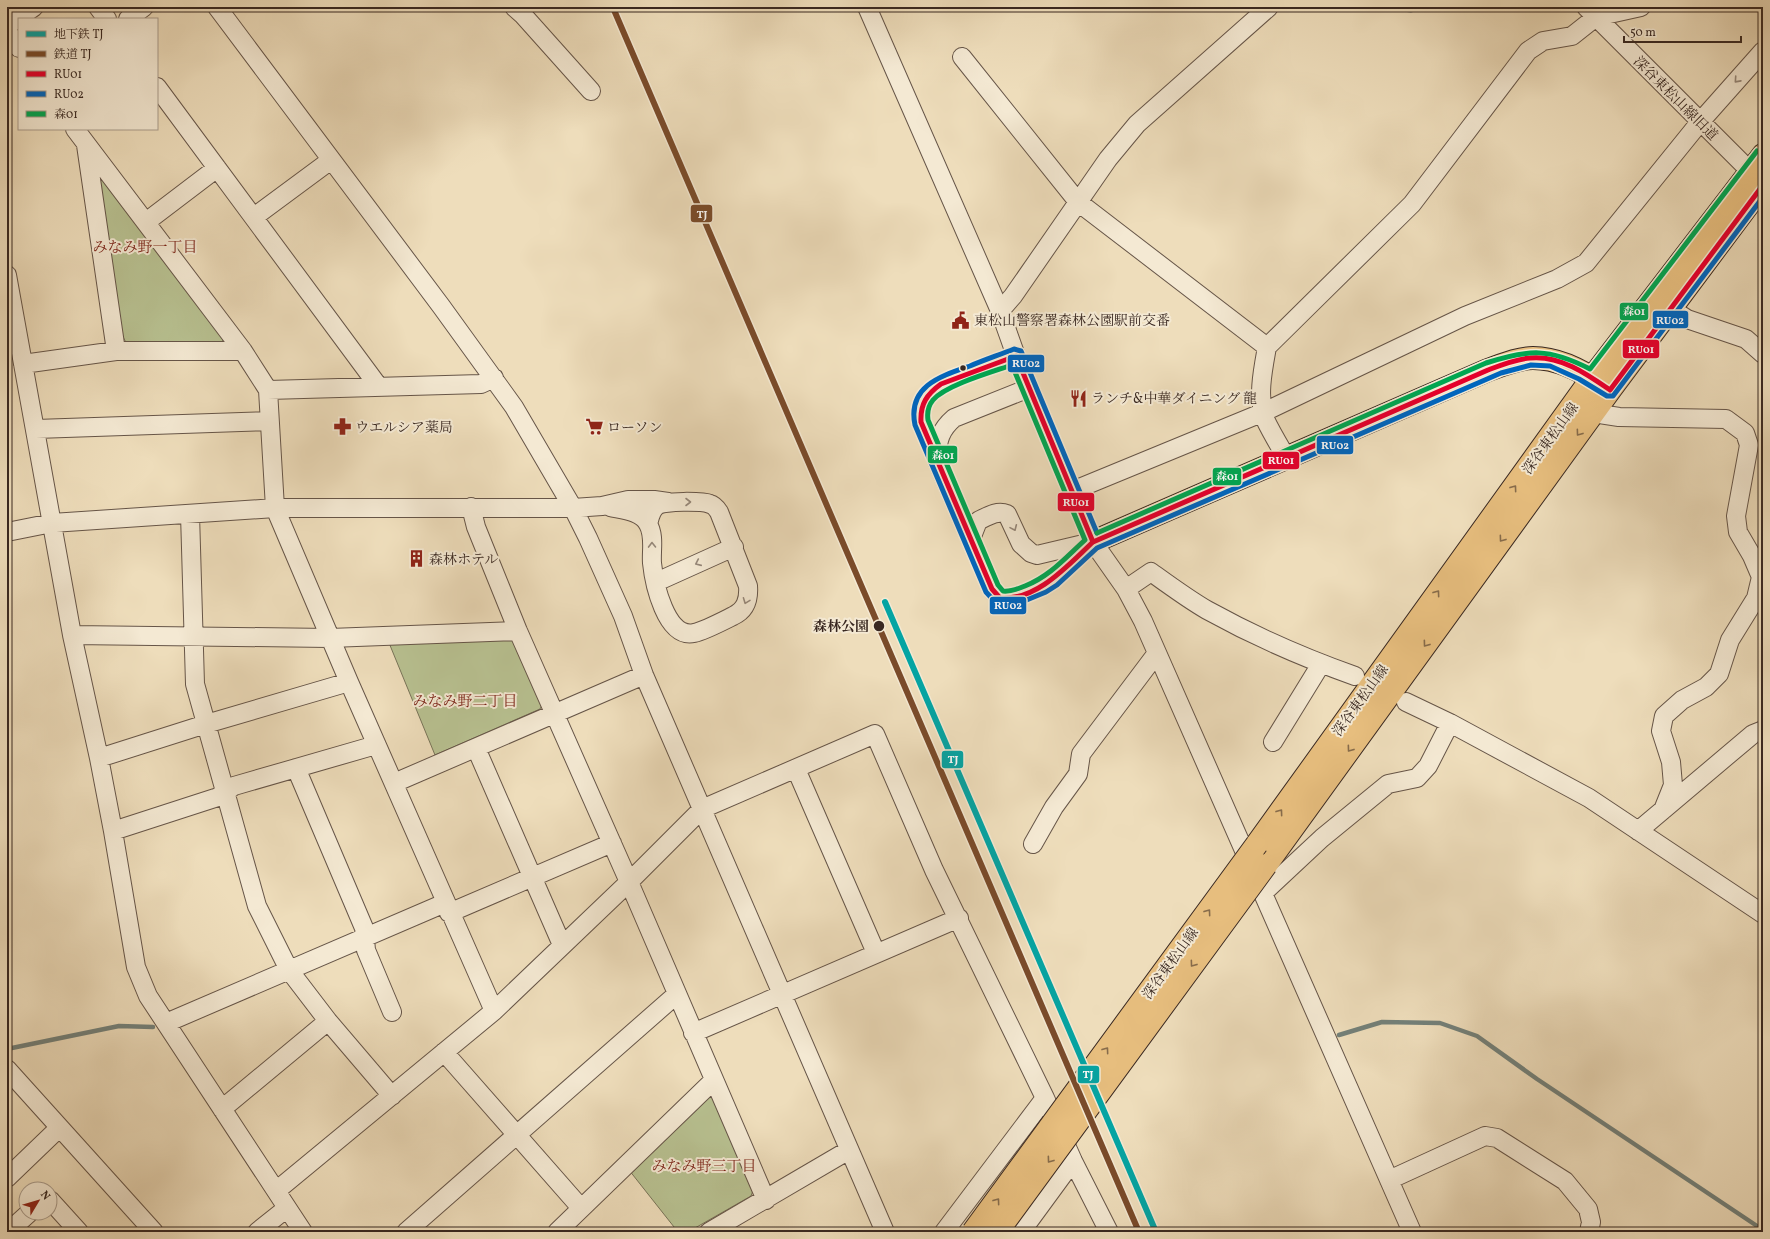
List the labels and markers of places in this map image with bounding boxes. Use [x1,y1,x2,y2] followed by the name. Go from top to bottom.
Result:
[951,310,971,330] public building icon: 東松山警察署森林公園駅前交番
[974,312,1170,331] place label: 東松山警察署森林公園駅前交番
[958,363,968,373] unlabelled marker
[1068,388,1088,408] restaurant icon: ランチ&中華ダイニング 龍
[1091,390,1257,409] place label: ランチ&中華ダイニング 龍
[332,417,352,437] pharmacy icon: ウエルシア薬局
[584,417,604,437] supermarket icon: ローソン
[355,419,453,438] place label: ウエルシア薬局
[607,419,662,438] place label: ローソン
[406,549,426,569] building icon: 森林ホテル
[429,551,498,570] place label: 森林ホテル
[813,618,869,637] place label: 森林公園
[872,619,886,633] marker: 森林公園

